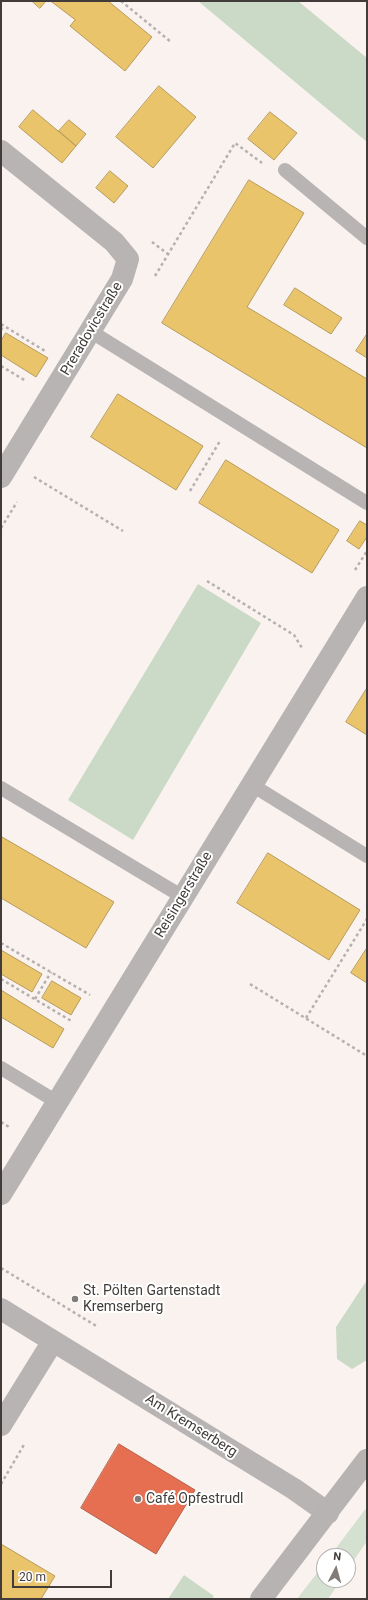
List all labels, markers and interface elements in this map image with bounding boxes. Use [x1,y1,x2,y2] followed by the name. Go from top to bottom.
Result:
[58,279,126,379] street label: Preradovicstraße
[152,849,216,941] street label: Reisingerstraße
[83,1283,220,1316] place label: St. Pölten Gartenstadt Kremserberg
[70,1294,80,1304] marker: St. Pölten Gartenstadt Kremserberg
[142,1391,240,1461] street label: Am Kremserberg
[146,1491,244,1507] place label: Café Opfestrudl
[133,1494,143,1504] marker: Café Opfestrudl
[316,1548,356,1588] north arrow
[333,1550,342,1563] text: N
[14,1562,114,1588] scale bar
[19,1570,46,1584] text: 20 m

